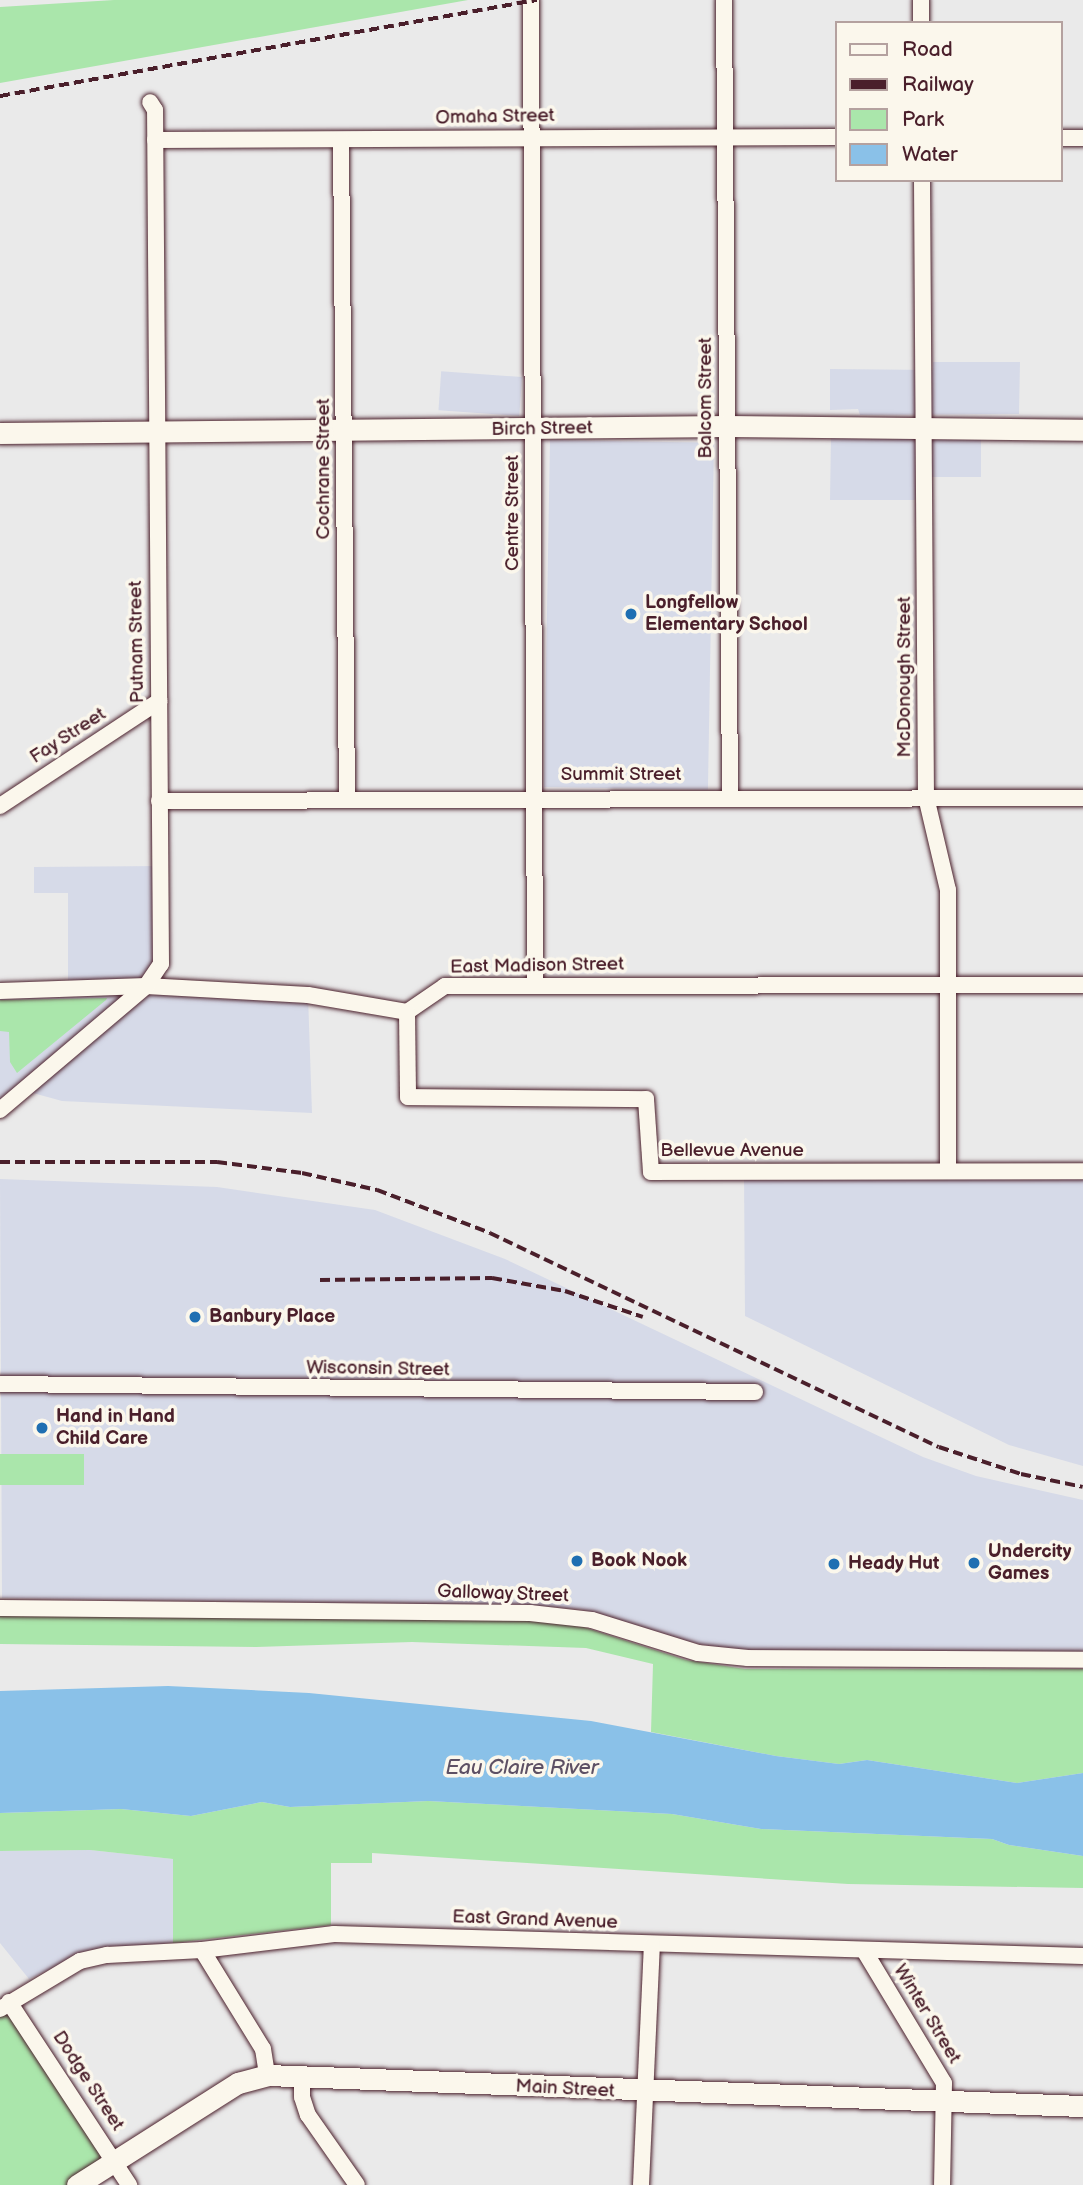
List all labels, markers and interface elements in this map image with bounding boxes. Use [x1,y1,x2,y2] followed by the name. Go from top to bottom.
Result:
[834,21,1062,182] legend
[902,37,953,62] text: Road
[902,72,974,97] text: Railway
[435,105,555,129] street label: Omaha Street
[902,107,944,132] text: Park
[902,142,958,167] text: Water
[695,337,717,459] street label: Balcom Street
[313,398,335,540] street label: Cochrane Street
[491,417,593,441] street label: Birch Street
[502,455,524,571] street label: Centre Street
[125,580,149,704] street label: Putnam Street
[645,592,808,636] place label: Longfellow Elementary School
[894,596,916,758] street label: McDonough Street
[623,606,639,622] marker: Longfellow Elementary School
[25,703,111,769] street label: Fay Street
[560,764,682,786] street label: Summit Street
[450,953,624,979] street label: East Madison Street
[660,1140,804,1162] street label: Bellevue Avenue
[209,1306,336,1328] place label: Banbury Place
[187,1309,203,1325] marker: Banbury Place
[306,1356,450,1382] street label: Wisconsin Street
[56,1406,175,1450] place label: Hand in Hand Child Care
[34,1420,50,1436] marker: Hand in Hand Child Care
[988,1541,1071,1585] place label: Undercity Games
[591,1550,687,1572] place label: Book Nook
[569,1553,585,1569] marker: Book Nook
[848,1553,940,1575] place label: Heady Hut
[966,1555,982,1571] marker: Undercity Games
[826,1556,842,1572] marker: Heady Hut
[436,1580,570,1608] street label: Galloway Street
[446,1755,598,1781] water label: Eau Claire River
[452,1906,618,1934] street label: East Grand Avenue
[888,1960,966,2068] street label: Winter Street
[47,2027,129,2135] street label: Dodge Street
[515,2075,615,2103] street label: Main Street

